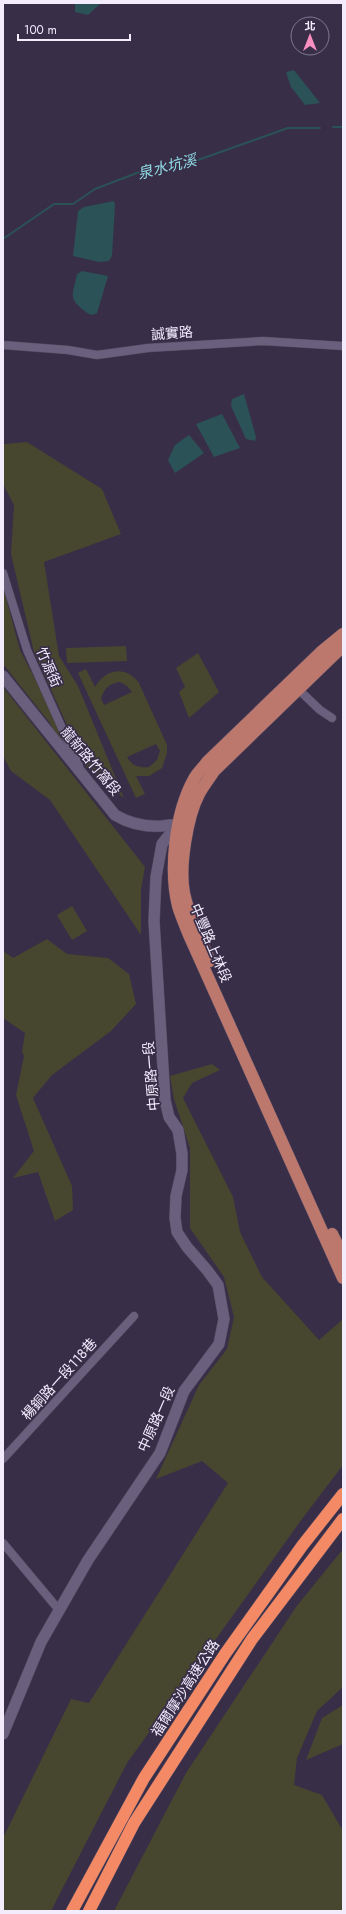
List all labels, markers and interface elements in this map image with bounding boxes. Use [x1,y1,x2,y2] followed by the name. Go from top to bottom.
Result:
[18,16,130,42] scale bar
[290,16,330,56] north arrow
[305,18,316,34] text: 北
[24,21,57,39] text: 100 m
[135,149,201,185] water label: 泉水坑溪
[150,322,194,344] street label: 誠實路
[31,644,67,690] street label: 竹源街
[56,722,126,800] street label: 龍新路竹窩段
[185,900,237,986] street label: 中豐路上林段
[138,1040,164,1112] street label: 中原路一段
[17,1334,101,1424] street label: 楊銅路一段118巷
[133,1383,179,1455] street label: 中原路一段
[146,1636,224,1740] street label: 福爾摩沙高速公路

